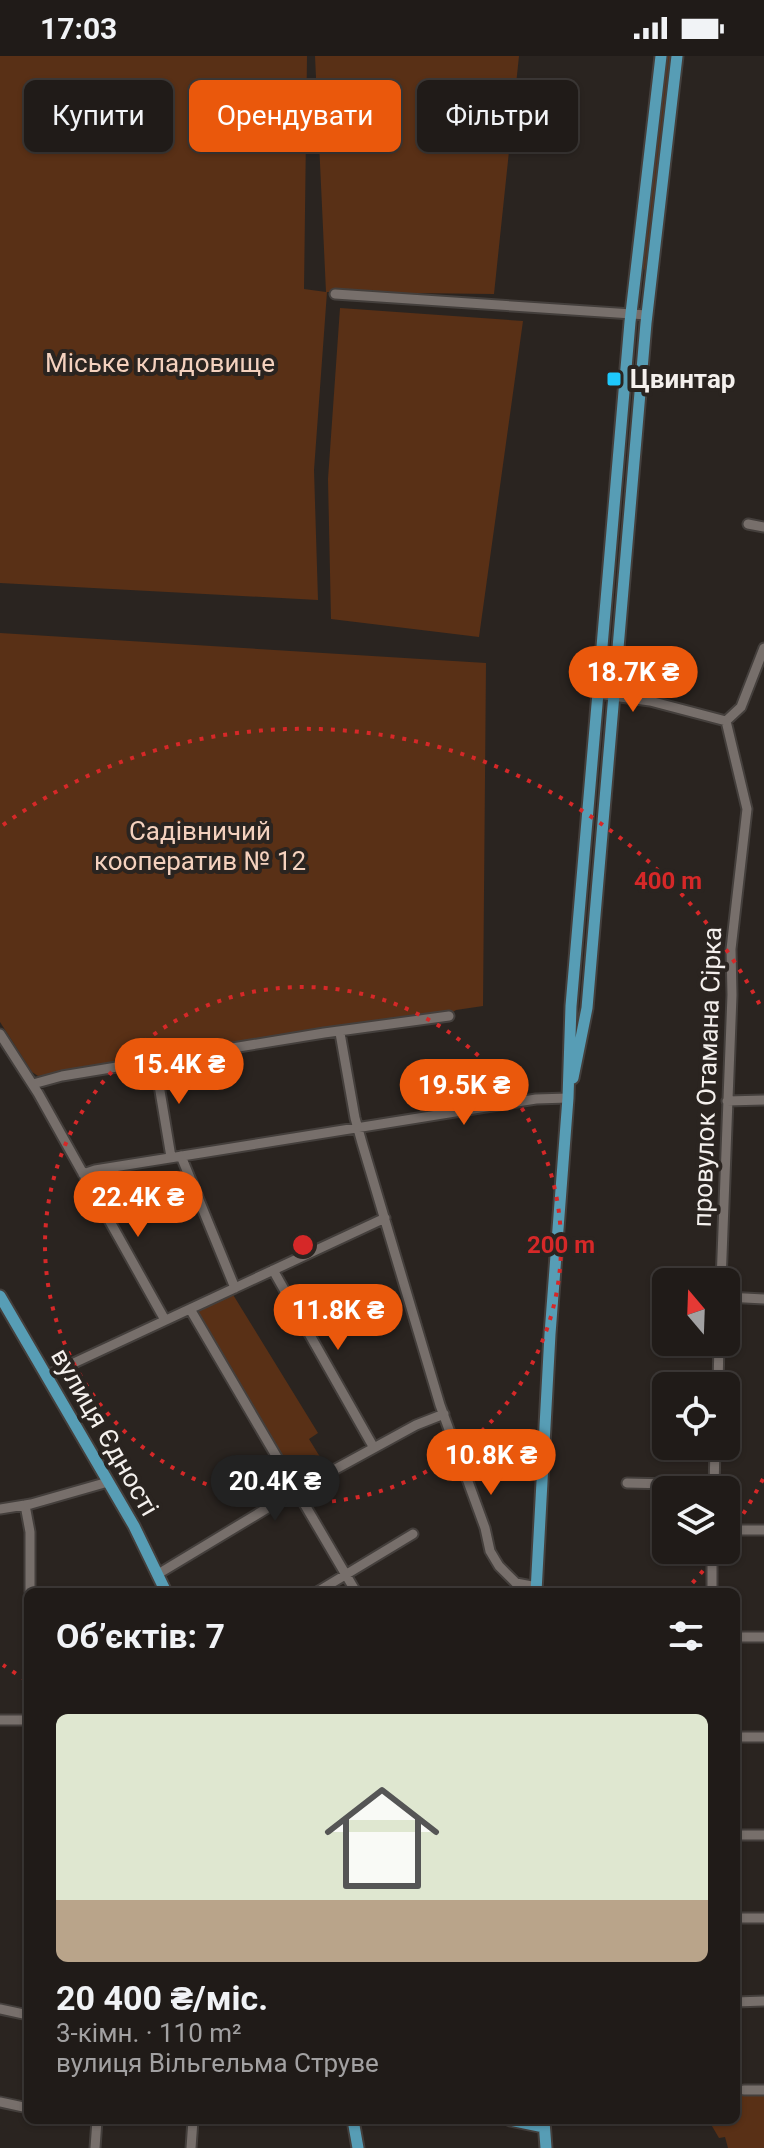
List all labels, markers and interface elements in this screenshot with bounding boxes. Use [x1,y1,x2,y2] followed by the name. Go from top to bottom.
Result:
[40,11,117,46] text: 17:03
[24,80,173,152] chip: Купити
[189,80,401,152] chip: Орендувати
[417,80,578,152] chip: Фільтри
[45,348,275,378] park label: Міське кладовище
[630,364,735,394] place label: Цвинтар
[605,370,623,388] marker: Цвинтар
[559,646,707,714] pin: 18.7K ₴
[587,657,679,687] text: 18.7K ₴
[94,816,306,876] park label: Садівничий кооператив № 12
[634,867,702,895] text: 400 m
[687,926,727,1228] street label: провулок Отамана Сірка
[105,1038,253,1106] pin: 15.4K ₴
[133,1049,225,1079] text: 15.4K ₴
[390,1059,538,1127] pin: 19.5K ₴
[418,1070,510,1100] text: 19.5K ₴
[64,1171,212,1239] pin: 22.4K ₴
[92,1182,184,1212] text: 22.4K ₴
[289,1231,317,1259] centre of rings
[527,1231,595,1259] text: 200 m
[652,1268,740,1356] north arrow
[652,1268,740,1564] map controls
[264,1284,412,1352] pin: 11.8K ₴
[292,1295,384,1325] text: 11.8K ₴
[45,1343,165,1521] street label: вулиця Єдності
[652,1372,740,1460] button: locate
[417,1429,565,1497] pin: 10.8K ₴
[445,1440,537,1470] text: 10.8K ₴
[201,1455,349,1523] pin: 20.4K ₴
[229,1466,321,1496] text: 20.4K ₴
[652,1476,740,1564] button: layers
[664,1614,708,1658] icon: filters
[56,1616,225,1656] text: Об’єктів: 7
[310,1766,454,1910] icon: home
[56,1978,268,2018] text: 20 400 ₴/міс.
[56,2018,242,2048] text: 3-кімн. · 110 m²
[56,2048,379,2078] text: вулиця Вільгельма Струве

